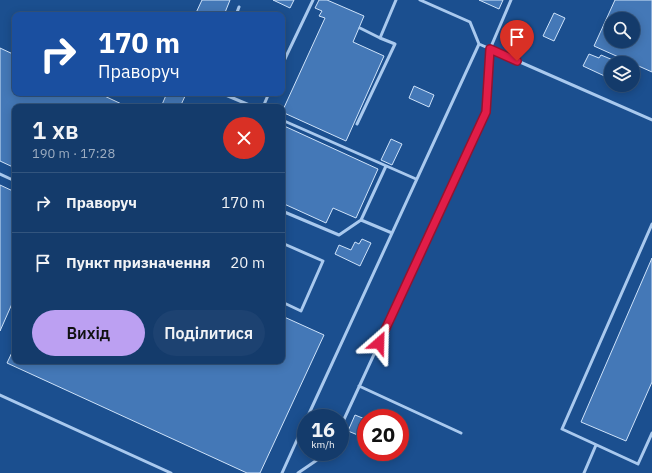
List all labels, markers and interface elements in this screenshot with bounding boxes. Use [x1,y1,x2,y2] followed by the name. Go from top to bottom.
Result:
[604,12,640,92] map controls
[604,12,640,48] button: search
[500,20,534,61] pin
[98,24,180,61] text: 170 m
[506,26,528,48] icon: arrive
[32,28,84,80] icon: right
[604,56,640,92] button: layers
[98,60,180,83] text: Праворуч
[32,114,79,146] text: 1 хв
[223,117,265,159] button: close
[32,145,115,162] text: 190 m · 17:28
[32,192,54,214] icon: right
[66,193,137,212] text: Праворуч
[221,193,265,212] text: 170 m
[32,252,54,274] icon: arrive
[66,253,211,272] text: Пункт призначення
[230,253,265,272] text: 20 m
[32,310,145,356] button: Вихід
[153,310,265,356] button: Поділитися
[358,322,400,364] position arrow
[357,409,409,461] speed limit sign: 20
[311,416,335,443] text: 16
[311,438,335,451] text: km/h

